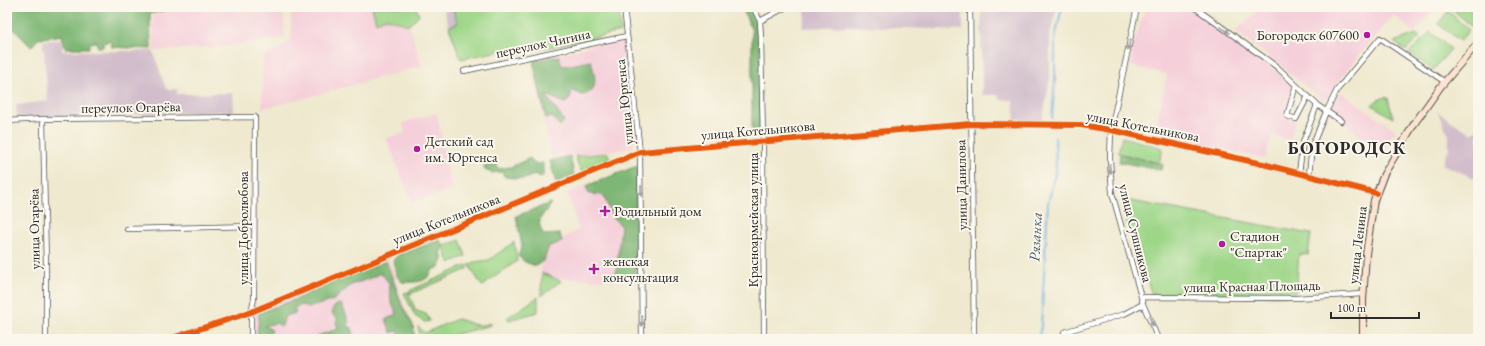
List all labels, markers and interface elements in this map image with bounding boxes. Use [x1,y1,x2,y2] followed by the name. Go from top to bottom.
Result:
[494,24,592,62] street label: переулок Чигина
[1220,26,1231,34] one-way arrow
[1256,26,1359,44] place label: Богородск 607600
[1362,30,1372,40] marker: Богородск 607600
[1125,39,1131,51] one-way arrow
[611,58,637,146] street label: улица Юргенса
[81,97,181,117] street label: переулок Огарёва
[1085,106,1201,146] street label: улица Котельникова
[700,116,816,144] street label: улица Котельникова
[425,132,498,166] place label: Детский сад им. Юргенса
[1288,136,1406,159] district label: БОГОРОДСК
[951,139,971,231] street label: улица Данилова
[412,144,422,154] marker: Детский сад им. Юргенса
[744,152,762,287] street label: Красноармейская улица
[1107,163,1114,175] one-way arrow
[234,171,252,285] street label: улица Добролюбова
[1115,182,1157,284] street label: улица Сушникова
[638,185,644,198] one-way arrow
[24,188,44,270] street label: улица Огарёва
[390,189,503,249] street label: улица Котельникова
[614,202,702,220] place label: Родильный дом
[599,205,611,217] marker: Родильный дом
[1343,205,1371,285] street label: улица Ленина
[1024,212,1046,262] water label: Рязанка
[1230,227,1287,261] place label: Стадион "Спартак"
[1217,239,1227,249] marker: Стадион "Спартак"
[603,252,679,286] place label: женская консультация
[588,263,600,275] marker: женская консультация
[1183,276,1321,296] street label: улица Красная Площадь
[1331,294,1419,320] scale bar
[1337,300,1367,316] text: 100 m
[639,315,645,328] one-way arrow
[1148,315,1154,327] one-way arrow

